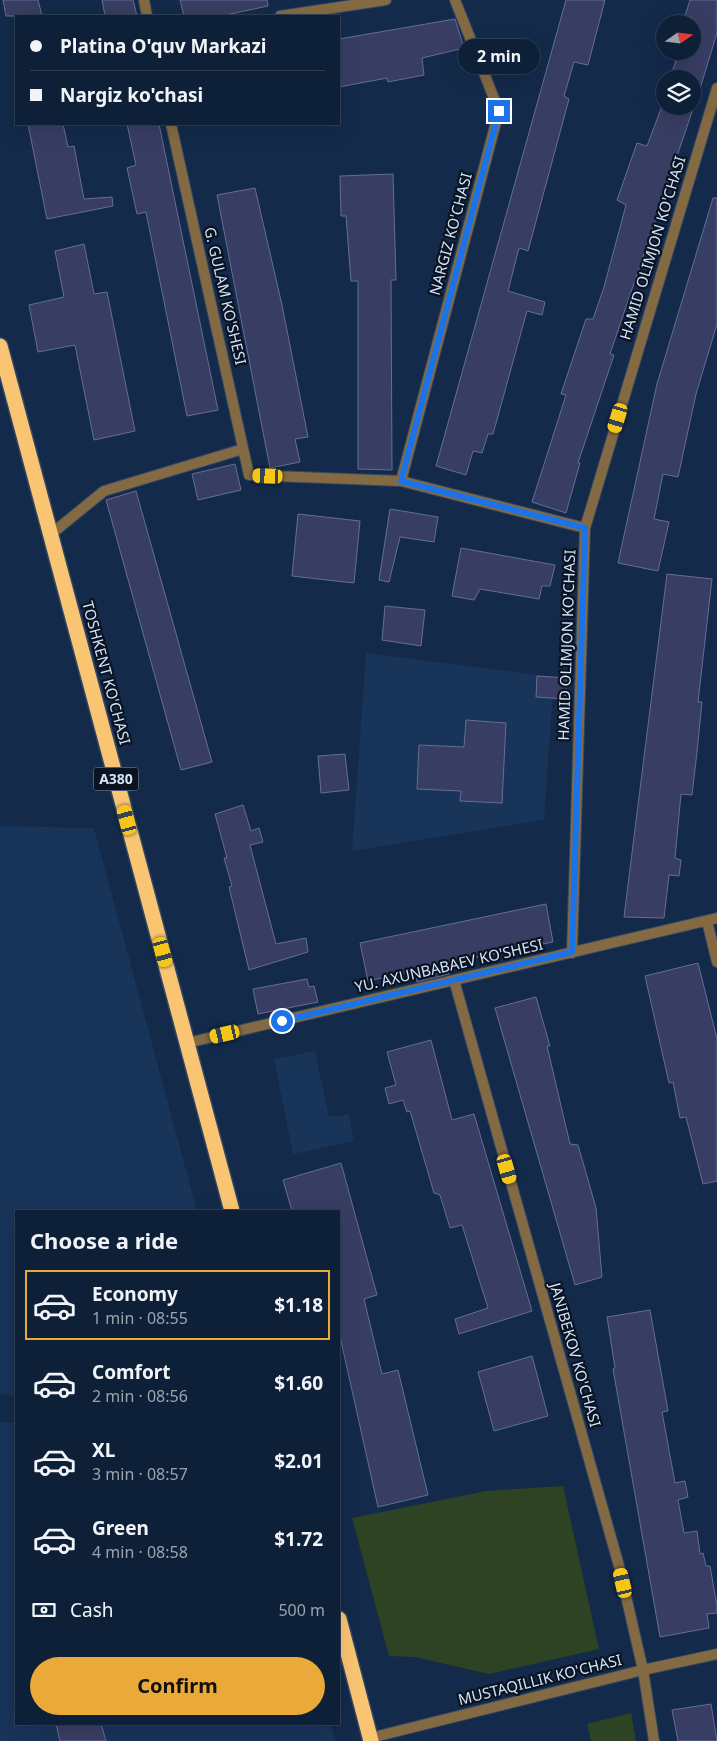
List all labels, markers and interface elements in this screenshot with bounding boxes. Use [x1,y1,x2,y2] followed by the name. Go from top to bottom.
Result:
[656,15,701,60] north arrow
[656,15,701,115] map controls
[60,33,267,59] text: Platina O'quv Markazi
[458,38,540,74] callout: 2 min
[477,45,521,67] text: 2 min
[656,70,701,115] button: layers
[60,82,203,108] text: Nargiz ko'chasi
[488,100,510,122] route end
[615,153,690,342] street label: HAMID OLIMJON KO'CHASI
[424,170,476,297] street label: NARGIZ KO'CHASI
[200,225,252,367] street label: G. GULAM KO'SHESI
[606,401,629,435] car
[252,468,283,484] car
[553,549,579,741] street label: HAMID OLIMJON KO'CHASI
[78,599,136,747] street label: TOSHKENT KO'CHASI
[94,768,138,791] road number: A380
[115,804,138,836] car
[353,934,545,996] street label: YU. AXUNBABAEV KO'SHESI
[151,936,174,968] car
[271,1010,293,1032] route start
[208,1023,241,1045] car
[495,1153,518,1185] car
[30,1225,178,1255] text: Choose a ride
[545,1278,606,1429] street label: JANIBEKOV KO'CHASI
[92,1281,178,1307] text: Economy
[32,1283,77,1328] icon: car
[274,1292,323,1318] text: $1.18
[92,1307,188,1329] text: 1 min · 08:55
[92,1359,171,1385] text: Comfort
[32,1361,77,1406] icon: car
[274,1370,323,1396] text: $1.60
[92,1385,188,1407] text: 2 min · 08:56
[92,1437,115,1463] text: XL
[32,1439,77,1484] icon: car
[274,1448,323,1474] text: $2.01
[92,1463,188,1485] text: 3 min · 08:57
[92,1515,149,1541] text: Green
[32,1517,77,1562] icon: car
[274,1526,323,1552] text: $1.72
[92,1541,188,1563] text: 4 min · 08:58
[612,1567,633,1599] car
[30,1596,58,1624] icon: cash
[70,1597,114,1623] text: Cash
[278,1599,325,1621] text: 500 m
[456,1649,624,1709] street label: MUSTAQILLIK KO'CHASI
[30,1657,325,1715] button: Confirm

